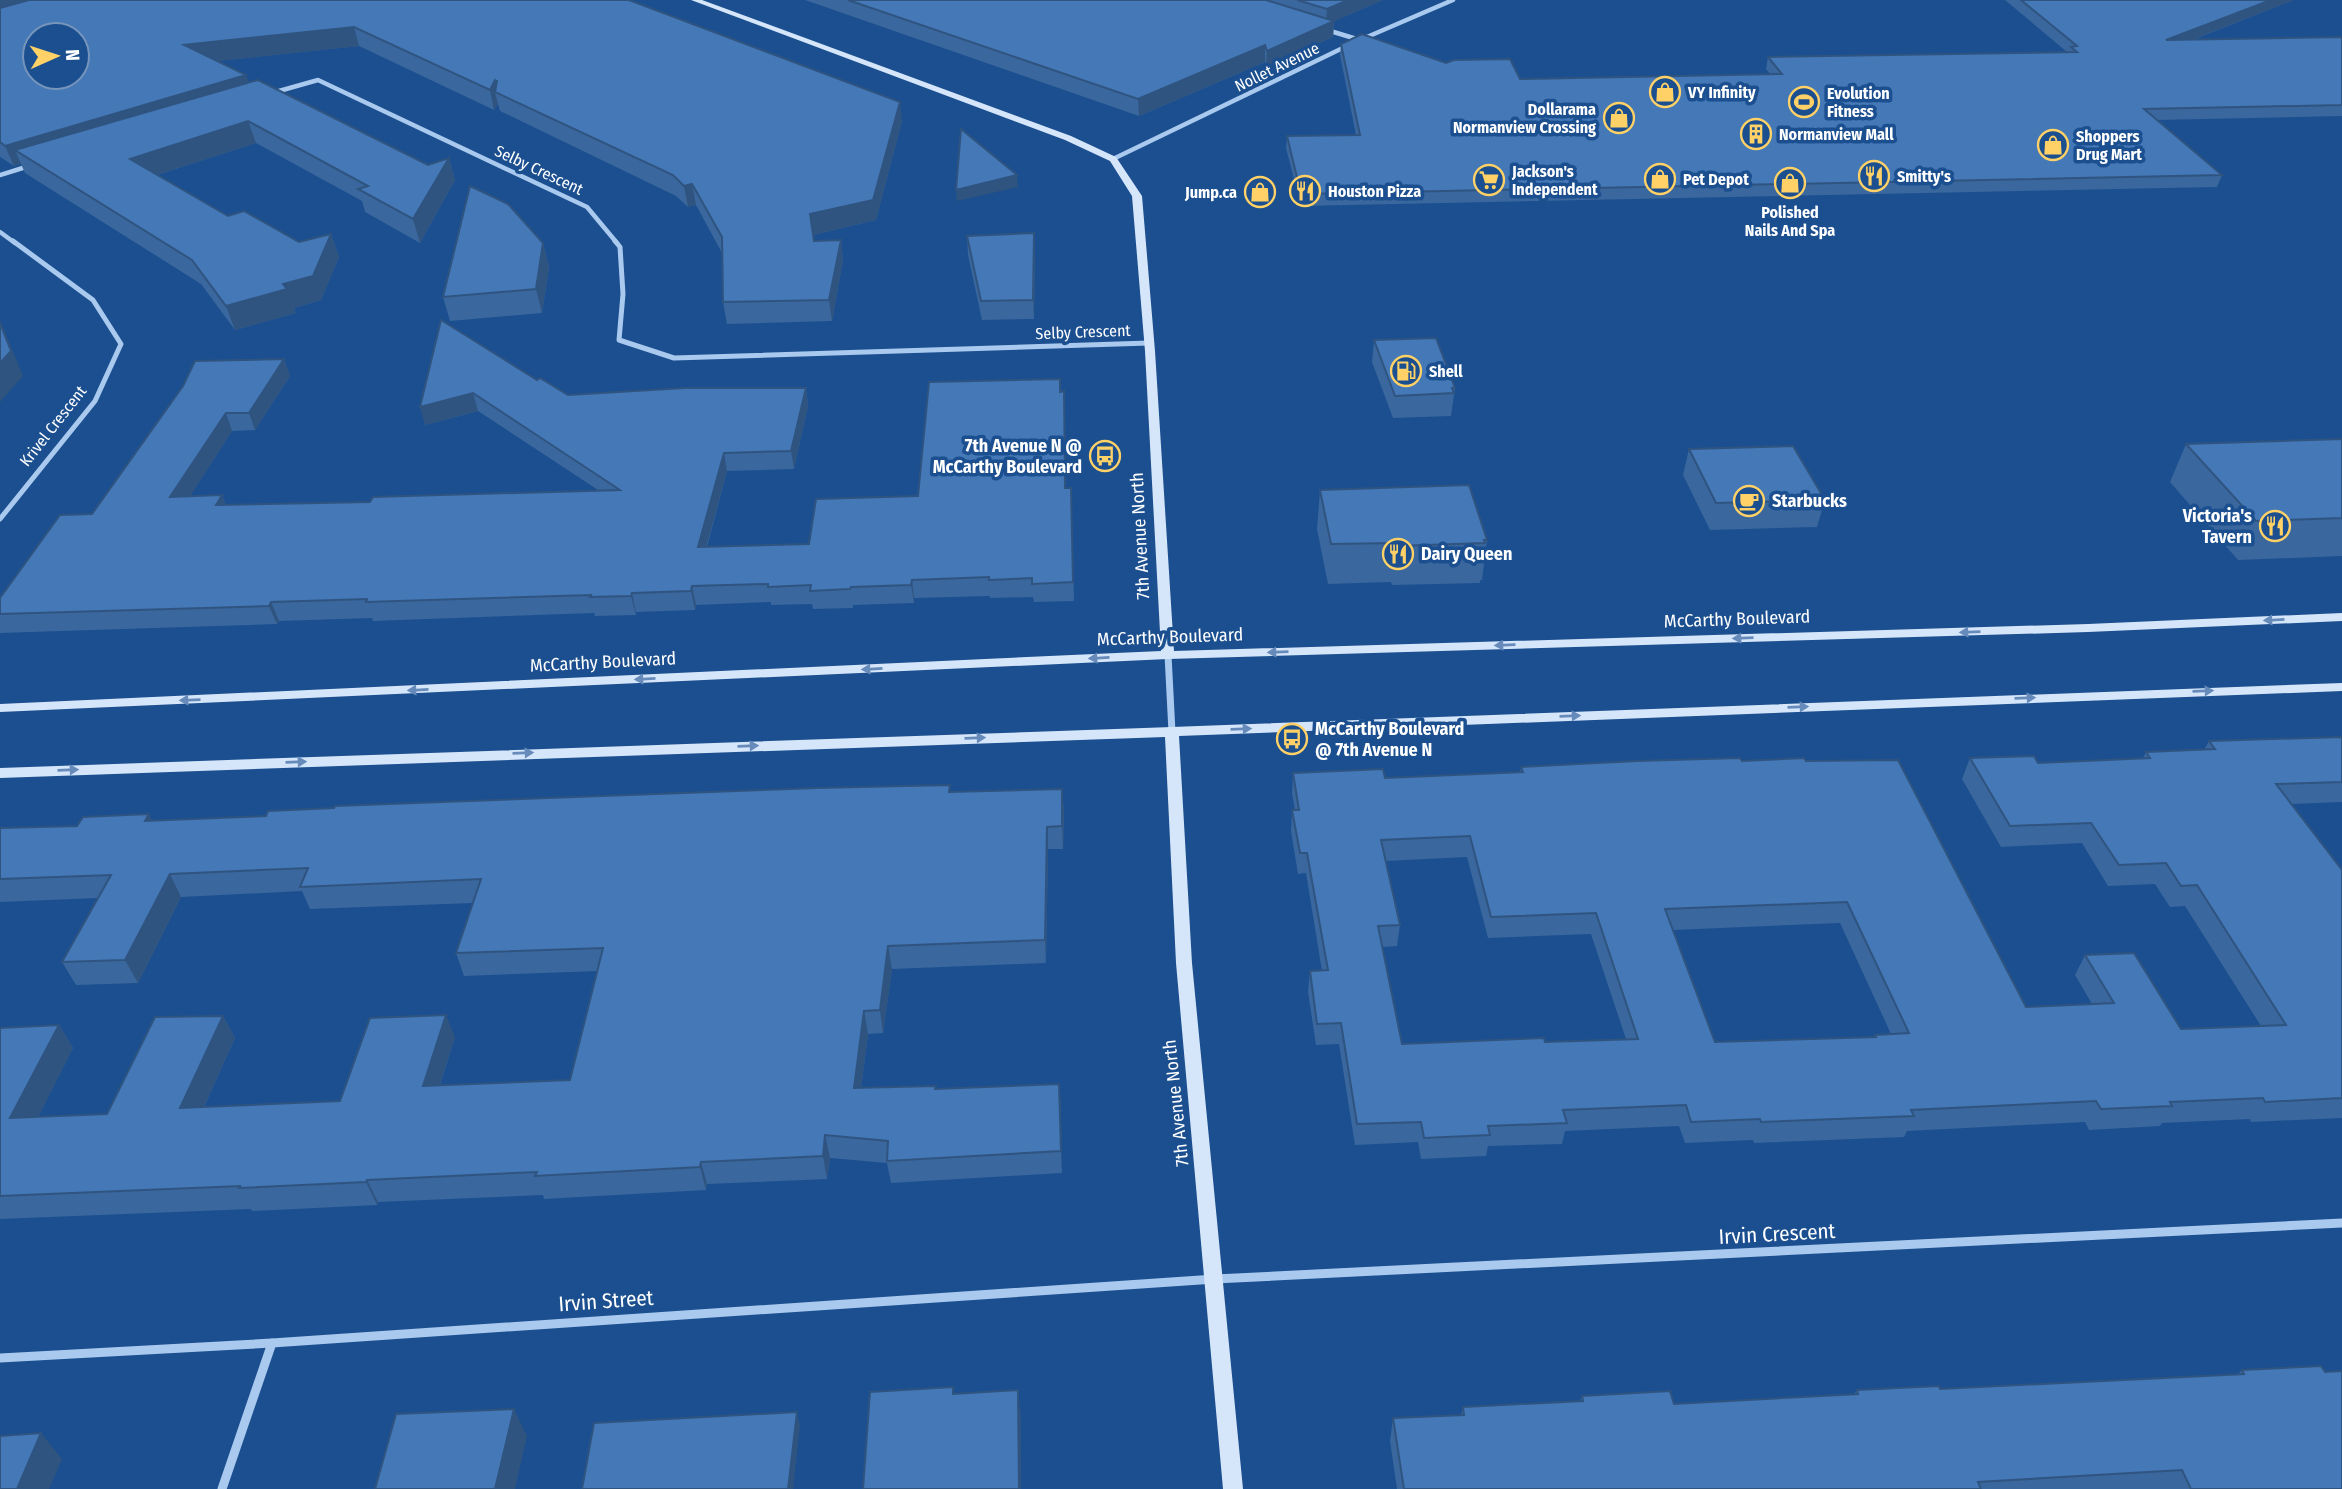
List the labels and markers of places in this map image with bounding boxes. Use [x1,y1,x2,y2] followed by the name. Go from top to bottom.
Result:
[1648,75,1682,109] shop icon: VY Infinity
[1687,83,1756,102] place label: VY Infinity
[1827,84,1890,121] place label: Evolution Fitness
[1787,85,1821,119] sports icon: Evolution Fitness
[1453,100,1596,137] place label: Dollarama Normanview Crossing
[1602,101,1636,135] shop icon: Dollarama Normanview Crossing
[1739,117,1773,151] building icon: Normanview Mall
[1779,125,1894,144] place label: Normanview Mall
[2076,127,2142,164] place label: Shoppers Drug Mart
[2036,128,2070,162] shop icon: Shoppers Drug Mart
[1857,159,1891,193] restaurant icon: Smitty's
[1511,162,1598,199] place label: Jackson's Independent
[1643,162,1677,196] shop icon: Pet Depot
[1472,163,1506,197] supermarket icon: Jackson's Independent
[1773,166,1807,200] shop icon: Polished Nails And Spa
[1897,167,1951,186] place label: Smitty's
[1683,170,1749,189] place label: Pet Depot
[1288,174,1322,208] restaurant icon: Houston Pizza
[1243,175,1277,209] shop icon: Jump.ca
[1328,182,1421,201] place label: Houston Pizza
[1184,183,1237,202] place label: Jump.ca
[1745,203,1835,240] place label: Polished Nails And Spa
[1389,354,1423,388] fuel station icon: Shell
[1429,362,1463,381] place label: Shell
[933,435,1082,478] place label: 7th Avenue N @ McCarthy Boulevard
[1088,439,1122,473] bus stop icon: 7th Avenue N @ McCarthy Boulevard
[1732,484,1766,518] cafe icon: Starbucks
[1772,490,1847,512] place label: Starbucks
[2182,505,2252,548] place label: Victoria's Tavern
[2258,509,2292,543] restaurant icon: Victoria's Tavern
[1381,537,1415,571] restaurant icon: Dairy Queen
[1421,543,1512,565] place label: Dairy Queen
[1315,718,1464,761] place label: McCarthy Boulevard @ 7th Avenue N
[1275,722,1309,756] bus stop icon: McCarthy Boulevard @ 7th Avenue N

